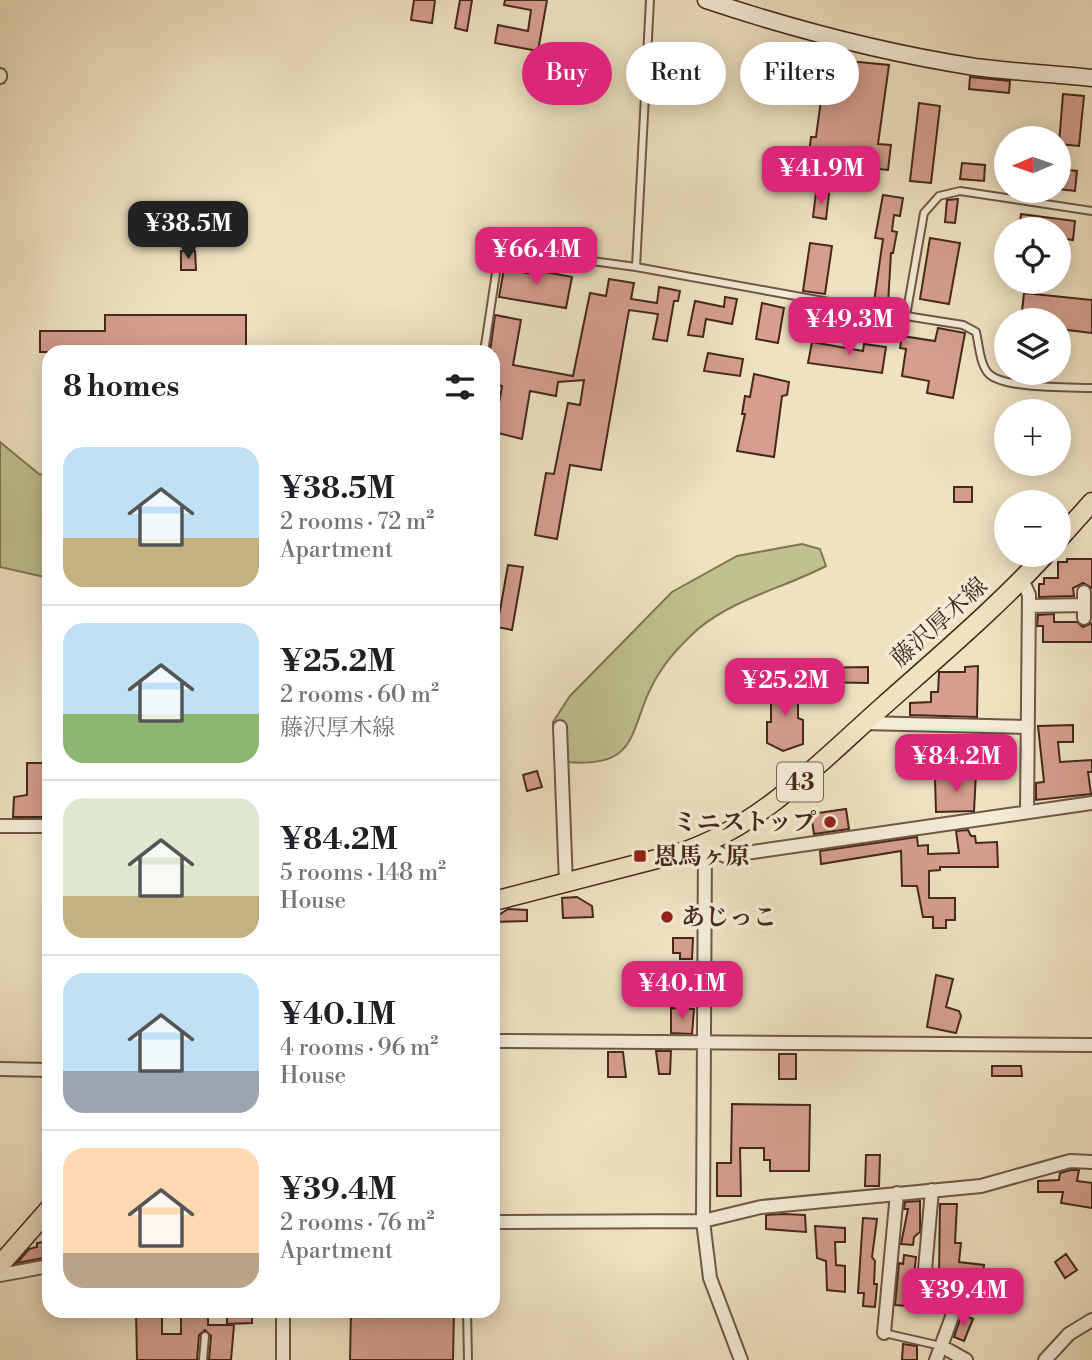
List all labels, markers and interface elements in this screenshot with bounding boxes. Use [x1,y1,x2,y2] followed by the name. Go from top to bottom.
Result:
[522,42,612,105] chip: Buy
[626,42,726,105] chip: Rent
[740,42,859,105] chip: Filters
[994,126,1071,203] north arrow
[994,126,1071,567] map controls
[764,146,878,206] pin: ¥41.9M
[778,155,864,183] text: ¥41.9M
[131,202,245,261] pin: ¥38.5M
[144,210,232,238] text: ¥38.5M
[994,217,1071,294] button: locate
[479,228,593,287] pin: ¥66.4M
[491,236,581,264] text: ¥66.4M
[792,298,906,357] pin: ¥49.3M
[805,306,894,334] text: ¥49.3M
[994,308,1071,385] button: layers
[63,368,179,406] text: 8 homes
[441,368,479,406] icon: filters
[994,399,1071,476] button: +
[280,470,395,508] text: ¥38.5M
[119,475,203,559] icon: home
[994,490,1071,567] button: −
[280,508,434,536] text: 2 rooms · 72 m²
[280,536,393,564] text: Apartment
[885,571,994,674] street label: 藤沢厚木線
[280,643,395,681] text: ¥25.2M
[119,651,203,735] icon: home
[728,658,842,718] pin: ¥25.2M
[741,667,829,695] text: ¥25.2M
[280,681,439,709] text: 2 rooms · 60 m²
[280,714,395,742] text: 藤沢厚木線
[899,734,1013,794] pin: ¥84.2M
[911,743,1001,771] text: ¥84.2M
[777,762,823,802] road number: 43
[673,808,817,838] place label: ミニストップ
[822,814,838,830] marker: ミニストップ
[280,821,397,859] text: ¥84.2M
[119,826,203,910] icon: home
[654,842,750,872] place label: 恩馬ヶ原
[632,848,648,864] marker: 恩馬ヶ原
[280,859,446,887] text: 5 rooms · 148 m²
[280,887,346,915] text: House
[681,903,777,933] place label: あじっこ
[659,909,675,925] marker: あじっこ
[625,962,739,1021] pin: ¥40.1M
[638,970,726,998] text: ¥40.1M
[280,996,396,1034] text: ¥40.1M
[119,1001,203,1085] icon: home
[280,1034,438,1062] text: 4 rooms · 96 m²
[280,1062,346,1090] text: House
[280,1171,396,1209] text: ¥39.4M
[119,1176,203,1260] icon: home
[280,1209,435,1237] text: 2 rooms · 76 m²
[280,1237,393,1265] text: Apartment
[906,1268,1020,1328] pin: ¥39.4M
[919,1277,1008,1305] text: ¥39.4M

